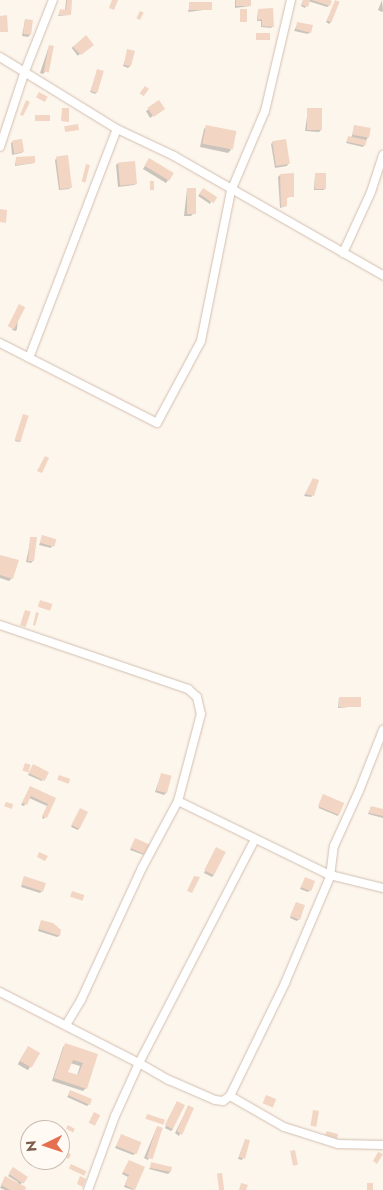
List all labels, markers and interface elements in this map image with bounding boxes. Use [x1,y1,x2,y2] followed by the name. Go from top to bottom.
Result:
[20,1120,70,1170] north arrow
[21,1140,41,1152] text: N

